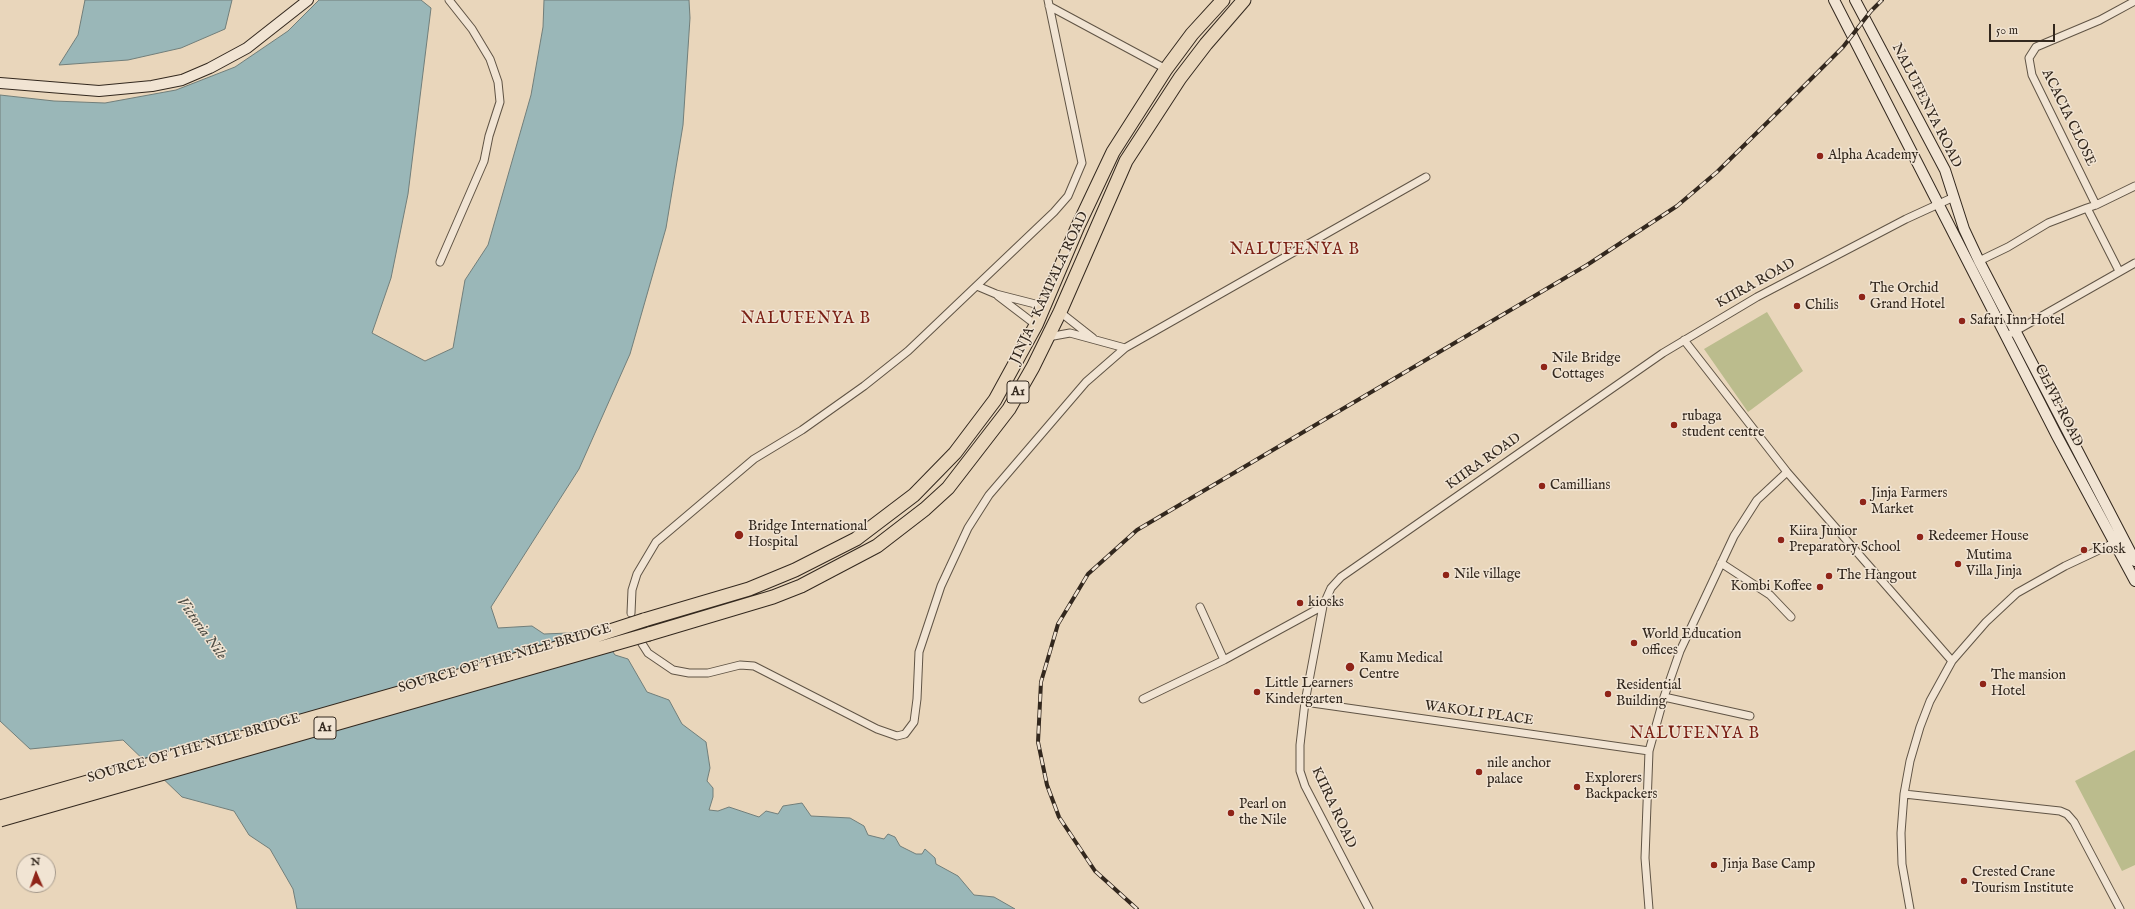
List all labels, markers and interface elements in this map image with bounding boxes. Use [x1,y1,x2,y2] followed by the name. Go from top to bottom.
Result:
[1991,16,2057,42] scale bar
[1996,23,2018,38] text: 50 m
[1887,41,1965,171] street label: NALUFENYA ROAD
[2037,67,2099,169] street label: ACACIA CLOSE
[1828,148,1918,164] place label: Alpha Academy
[1815,151,1825,161] marker: Alpha Academy
[1007,209,1093,367] street label: JINJA - KAMPALA ROAD
[1230,241,1360,261] district label: NALUFENYA B
[1714,255,1798,313] street label: KIIRA ROAD
[1870,281,1945,314] place label: The Orchid Grand Hotel
[1857,292,1867,302] marker: The Orchid Grand Hotel
[1805,298,1839,314] place label: Chilis
[1792,301,1802,311] marker: Chilis
[741,310,871,330] district label: NALUFENYA B
[1970,313,2065,329] place label: Safari Inn Hotel
[1957,316,1967,326] marker: Safari Inn Hotel
[1552,351,1621,384] place label: Nile Bridge Cottages
[1539,362,1549,372] marker: Nile Bridge Cottages
[2030,362,2086,450] street label: CLIVE ROAD
[1007,381,1029,403] road number: A1
[1682,409,1764,442] place label: rubaga student centre
[1669,420,1679,430] marker: rubaga student centre
[1443,430,1525,494] street label: KIIRA ROAD
[1550,478,1610,494] place label: Camillians
[1537,481,1547,491] marker: Camillians
[1871,486,1947,518] place label: Jinja Farmers Market
[1858,497,1868,507] marker: Jinja Farmers Market
[748,519,867,552] place label: Bridge International Hospital
[1789,524,1900,556] place label: Kiira Junior Preparatory School
[733,529,745,541] marker: Bridge International Hospital
[1928,529,2029,545] place label: Redeemer House
[1915,532,1925,542] marker: Redeemer House
[1776,535,1786,545] marker: Kiira Junior Preparatory School
[2092,542,2126,558] place label: Kiosk
[2079,545,2089,555] marker: Kiosk
[1966,548,2022,580] place label: Mutima Villa Jinja
[1953,559,1963,569] marker: Mutima Villa Jinja
[1454,567,1521,583] place label: Nile village
[1837,568,1917,584] place label: The Hangout
[1441,570,1451,580] marker: Nile village
[1824,571,1834,581] marker: The Hangout
[1731,579,1812,595] place label: Kombi Koffee
[1815,582,1825,592] marker: Kombi Koffee
[172,594,230,664] water label: Victoria Nile
[1308,595,1344,611] place label: kiosks
[1295,598,1305,608] marker: kiosks
[397,621,613,697] street label: SOURCE OF THE NILE BRIDGE
[1642,627,1741,660] place label: World Education offices
[1629,638,1639,648] marker: World Education offices
[1359,651,1443,684] place label: Kamu Medical Centre
[1344,661,1356,673] marker: Kamu Medical Centre
[1991,668,2066,700] place label: The mansion Hotel
[1265,676,1353,708] place label: Little Learners Kindergarten
[1616,678,1681,710] place label: Residential Building
[1978,679,1988,689] marker: The mansion Hotel
[1252,687,1262,697] marker: Little Learners Kindergarten
[1603,689,1613,699] marker: Residential Building
[1424,698,1534,730] street label: WAKOLI PLACE
[86,711,302,787] street label: SOURCE OF THE NILE BRIDGE
[314,717,336,739] road number: A1
[1630,725,1760,745] district label: NALUFENYA B
[1487,756,1551,788] place label: nile anchor palace
[1307,765,1359,851] street label: KIIRA ROAD
[1474,767,1484,777] marker: nile anchor palace
[1585,771,1657,804] place label: Explorers Backpackers
[1572,782,1582,792] marker: Explorers Backpackers
[1239,797,1287,830] place label: Pearl on the Nile
[1226,808,1236,818] marker: Pearl on the Nile
[16,853,56,893] north arrow
[31,855,41,869] text: N
[1722,857,1815,873] place label: Jinja Base Camp
[1709,860,1719,870] marker: Jinja Base Camp
[1972,865,2074,898] place label: Crested Crane Tourism Institute
[1959,876,1969,886] marker: Crested Crane Tourism Institute

